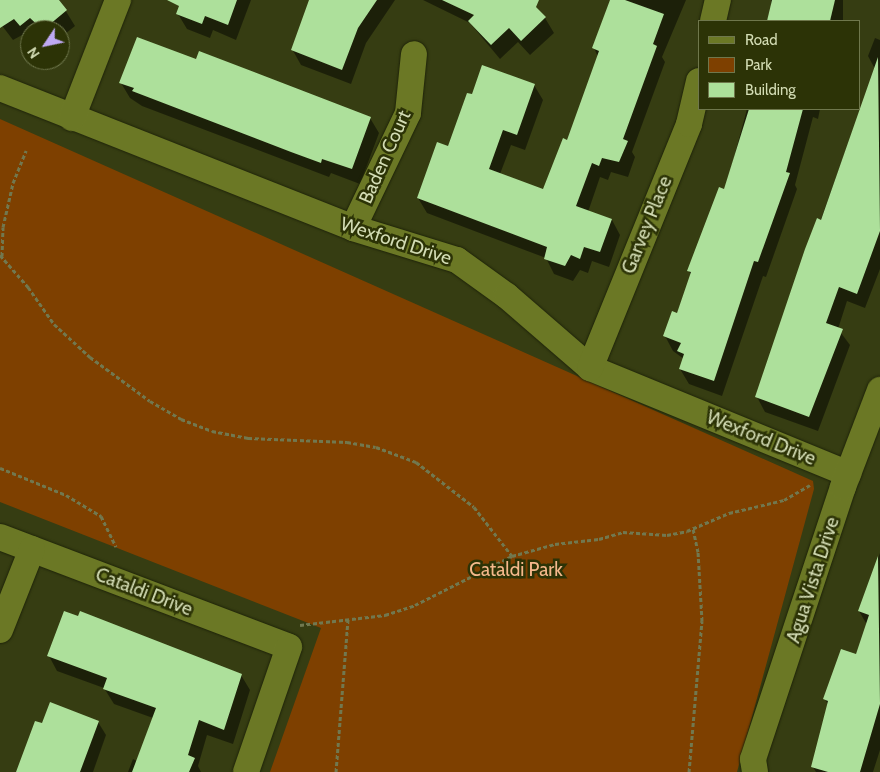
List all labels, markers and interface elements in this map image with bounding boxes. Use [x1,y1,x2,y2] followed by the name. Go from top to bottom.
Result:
[20,20,70,70] north arrow
[698,20,860,110] legend
[745,31,778,49] text: Road
[23,44,44,62] text: N
[745,56,772,74] text: Park
[745,81,796,99] text: Building
[354,107,416,207] street label: Baden Court
[617,173,677,277] street label: Garvey Place
[337,212,455,270] street label: Wexford Drive
[703,406,819,470] street label: Wexford Drive
[782,514,844,646] street label: Agua Vista Drive
[469,559,563,581] park label: Cataldi Park
[92,563,196,621] street label: Cataldi Drive

